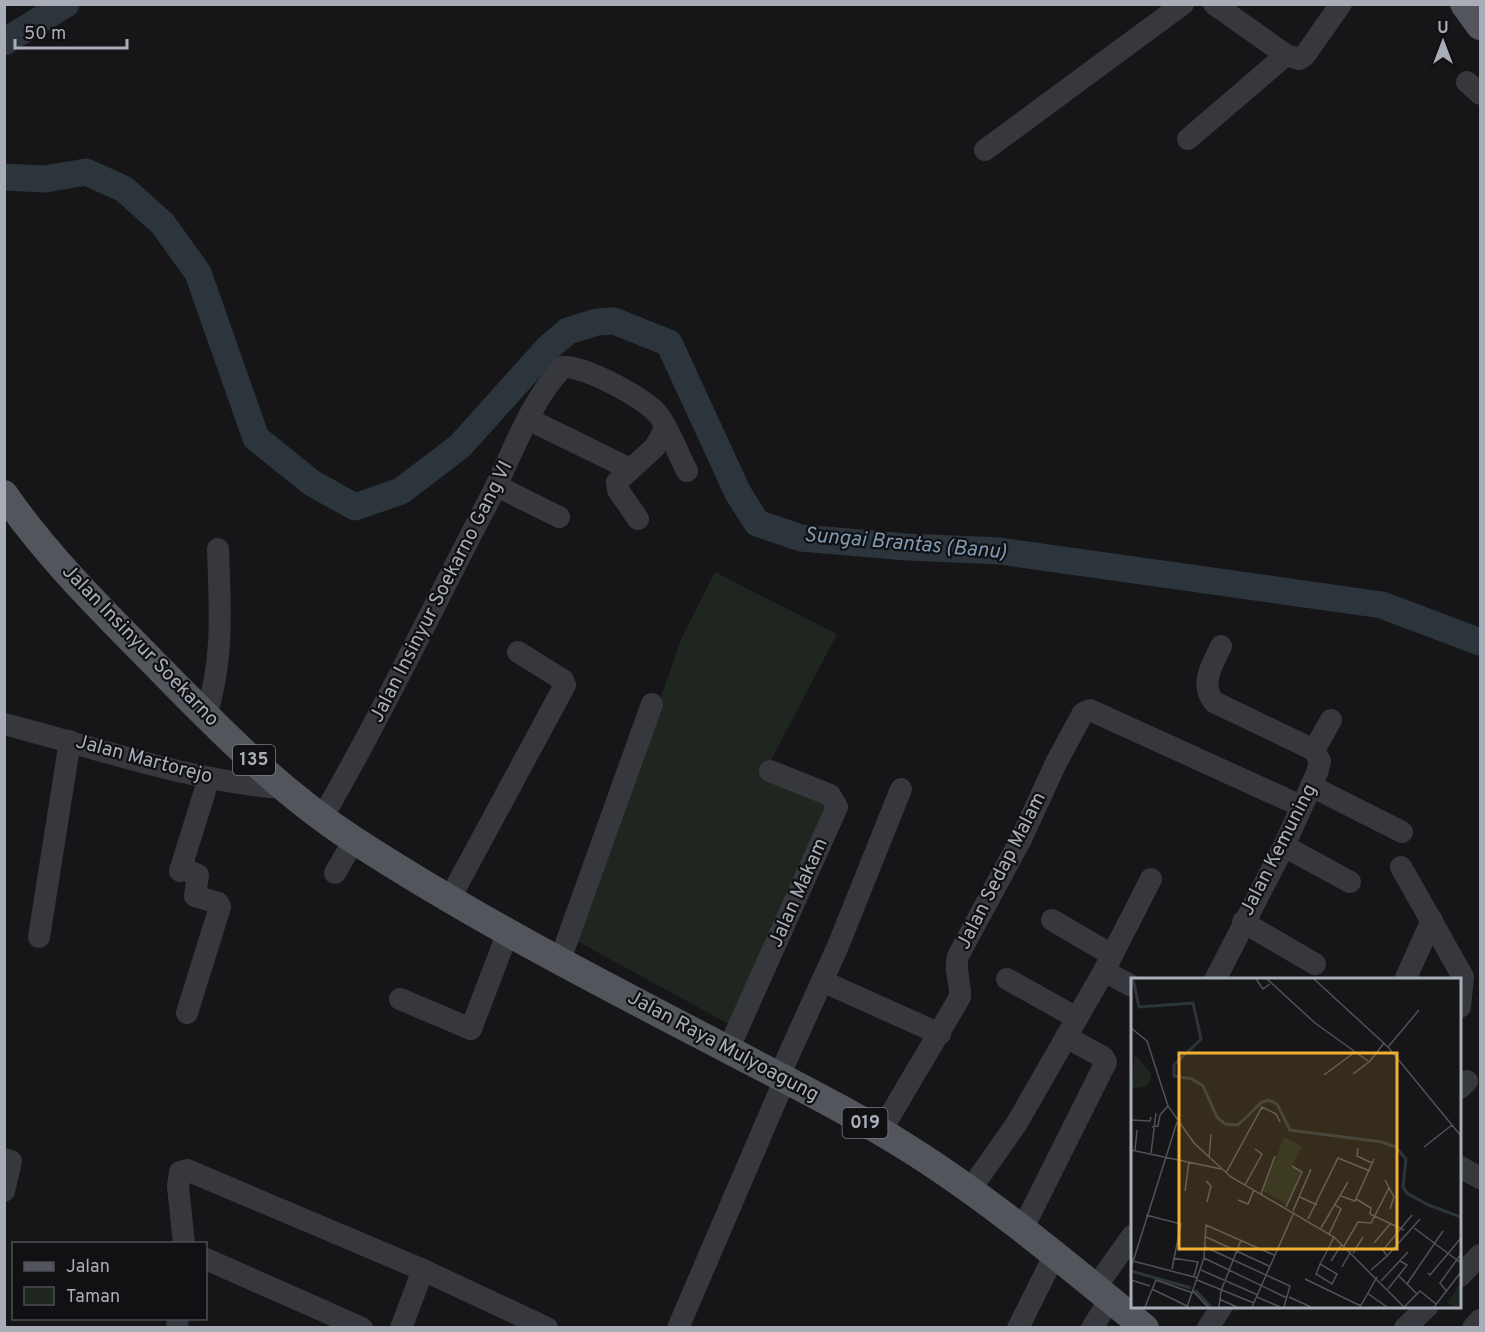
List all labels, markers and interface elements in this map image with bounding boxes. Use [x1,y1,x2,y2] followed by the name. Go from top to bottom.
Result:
[15,12,128,50] scale bar
[1413,12,1473,72] north arrow
[1437,19,1449,39] text: U
[24,23,66,46] text: 50 m
[365,457,519,727] street label: Jalan Insinyur Soekarno Gang VI
[803,522,1007,566] water label: Sungai Brantas (Banu)
[56,559,224,733] street label: Jalan Insinyur Soekarno
[73,729,215,791] street label: Jalan Martorejo
[233,745,275,775] road number: 135
[1235,780,1323,920] street label: Jalan Kemuning
[951,788,1053,954] street label: Jalan Sedap Malam
[763,834,835,952] street label: Jalan Makam
[1131,978,1461,1308] inset map
[623,985,823,1109] street label: Jalan Raya Mulyoagung
[842,1108,888,1138] road number: 019
[12,1242,207,1320] legend
[66,1256,110,1279] text: Jalan
[66,1286,120,1309] text: Taman

